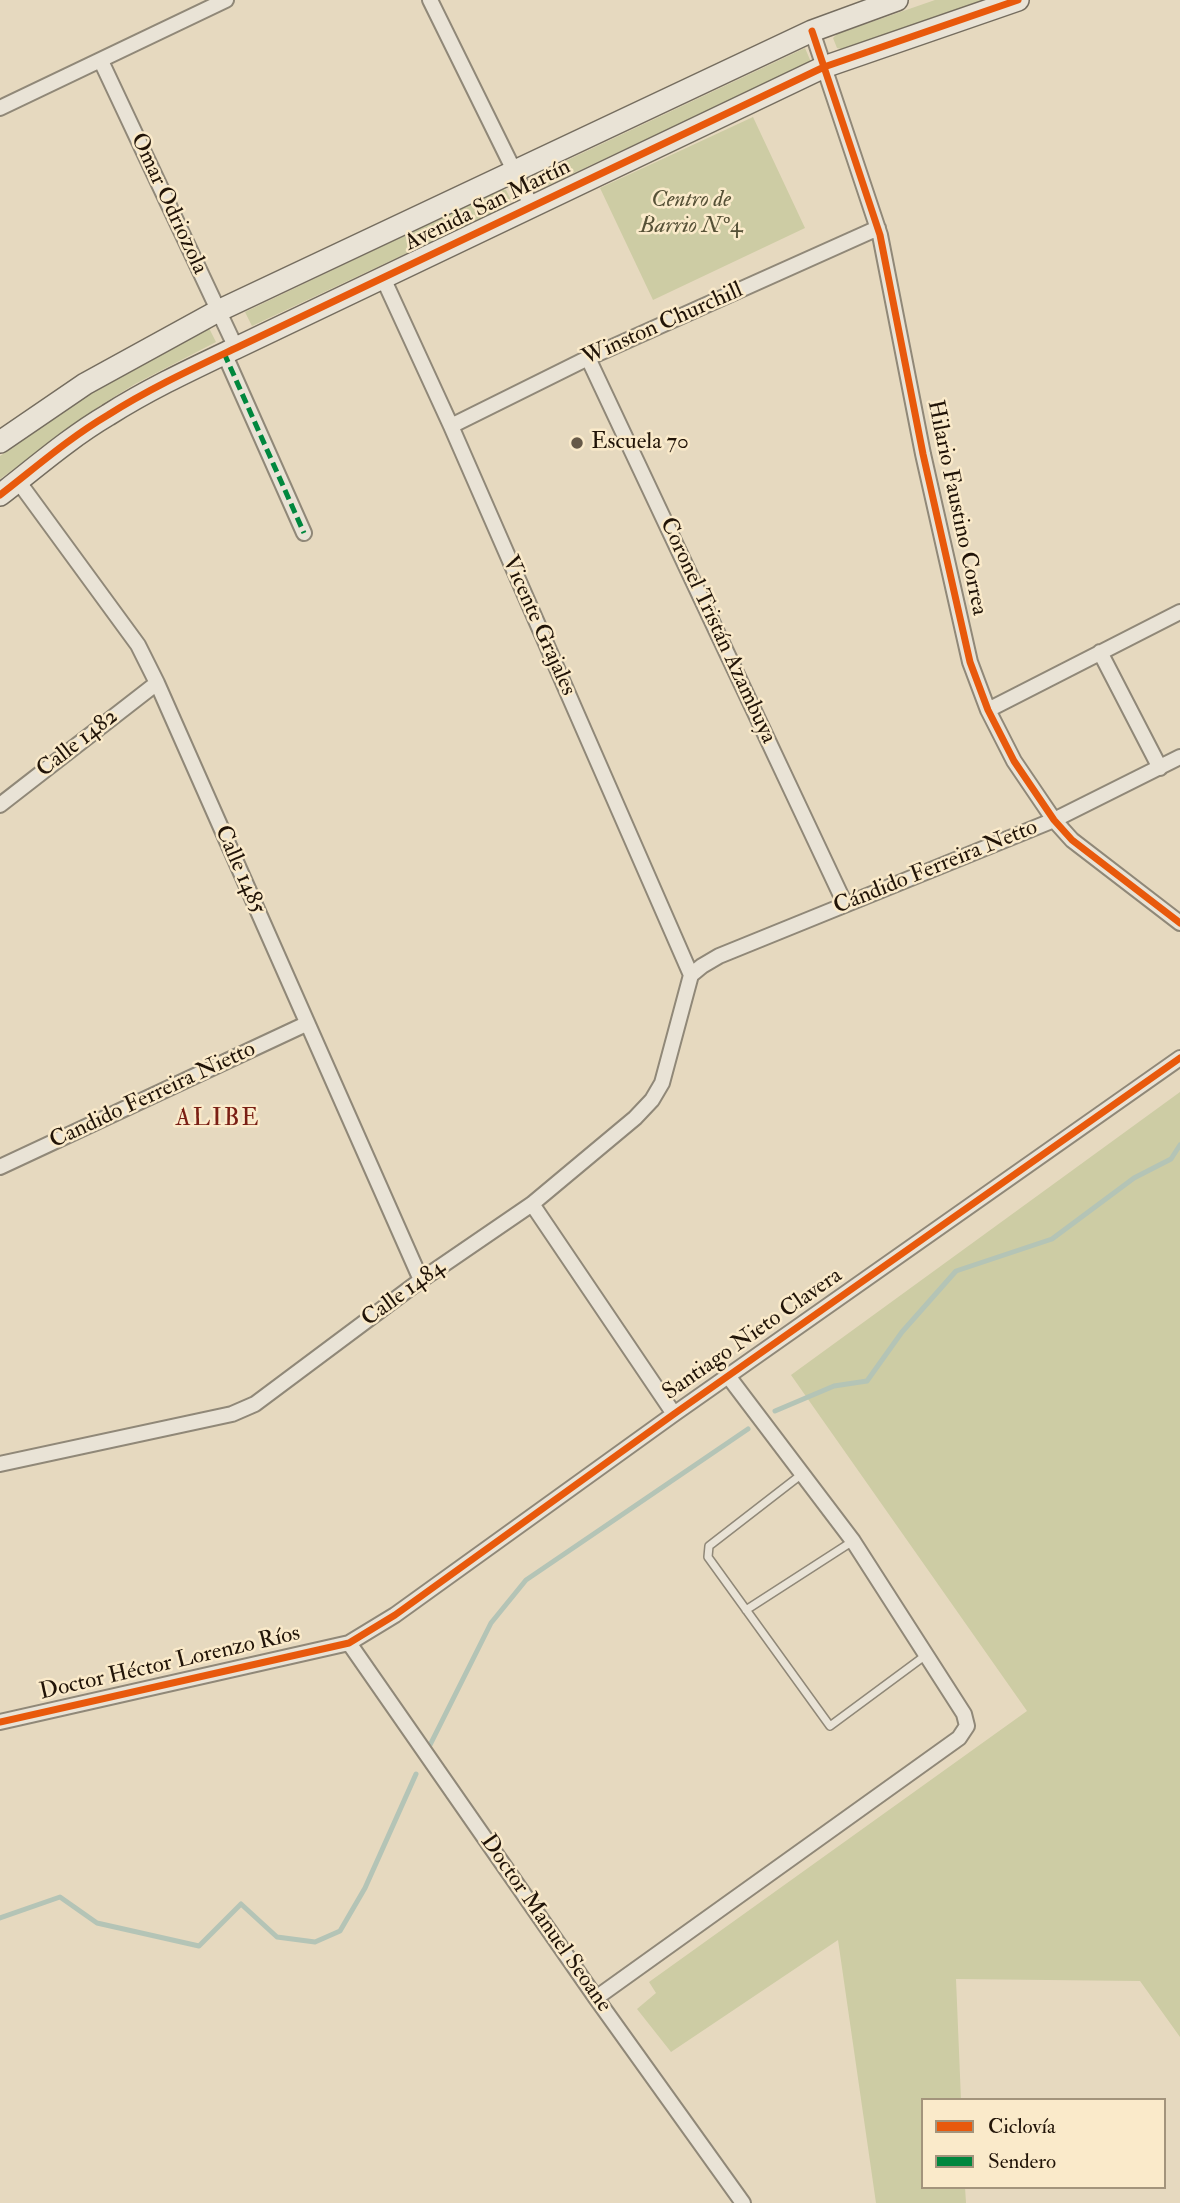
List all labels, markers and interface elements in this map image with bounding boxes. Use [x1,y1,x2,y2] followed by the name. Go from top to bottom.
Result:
[123,129,213,279] street label: Omar Odriozola
[400,154,576,258] street label: Avenida San Martín
[640,187,742,241] park label: Centro de Barrio Nº4
[578,277,748,373] street label: Winston Churchill
[920,398,992,618] street label: Hilario Faustino Correa
[591,429,689,457] place label: Escuela 70
[569,435,585,451] marker: Escuela 70
[653,514,781,748] street label: Coronel Tristán Azambuya
[495,552,581,700] street label: Vicente Grajales
[32,704,124,784] street label: Calle 1482
[830,814,1042,922] street label: Cándido Ferreira Netto
[207,822,271,918] street label: Calle 1485
[46,1036,260,1156] street label: Candido Ferreira Nietto
[176,1106,260,1134] district label: ALIBE
[357,1255,451,1333] street label: Calle 1484
[658,1263,848,1407] street label: Santiago Nieto Clavera
[37,1621,303,1707] street label: Doctor Héctor Lorenzo Ríos
[473,1830,617,2018] street label: Doctor Manuel Seoane
[921,2098,1166,2189] legend
[988,2113,1056,2140] text: Ciclovía
[988,2148,1056,2175] text: Sendero

